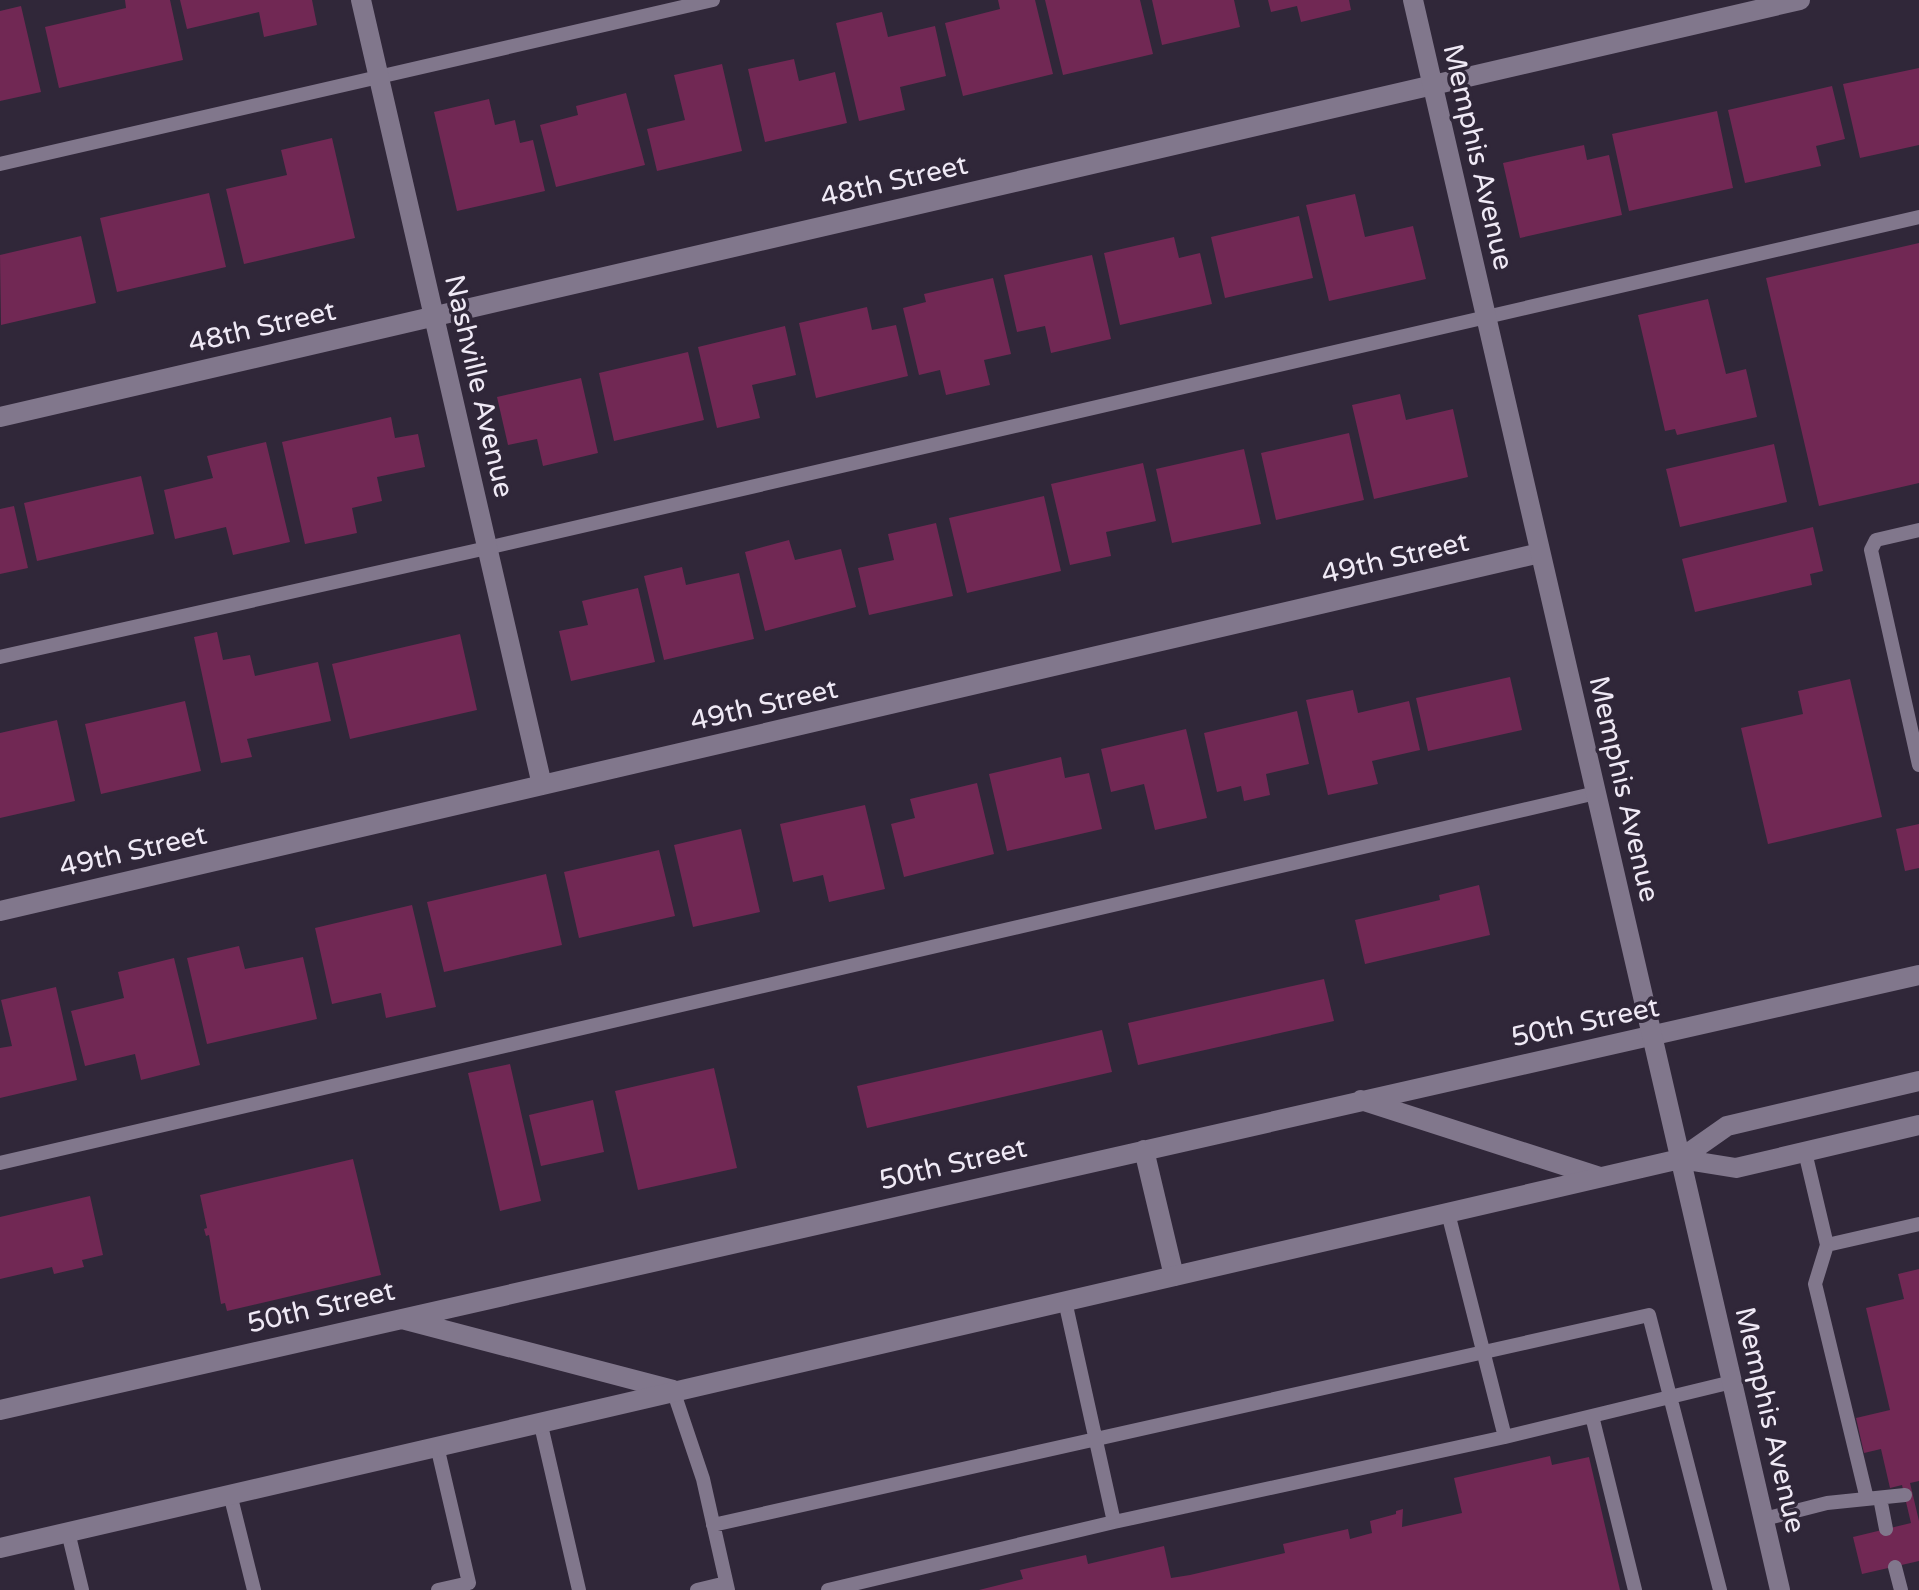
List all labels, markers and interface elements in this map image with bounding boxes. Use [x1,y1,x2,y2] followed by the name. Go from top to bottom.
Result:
[1435,41,1521,273] street label: Memphis Avenue
[817,147,971,214] street label: 48th Street
[437,271,521,501] street label: Nashville Avenue
[185,293,339,360] street label: 48th Street
[1318,524,1472,591] street label: 49th Street
[687,671,841,738] street label: 49th Street
[1581,673,1667,905] street label: Memphis Avenue
[56,817,210,884] street label: 49th Street
[1508,990,1662,1054] street label: 50th Street
[876,1130,1030,1197] street label: 50th Street
[244,1273,398,1340] street label: 50th Street
[1727,1304,1813,1536] street label: Memphis Avenue

